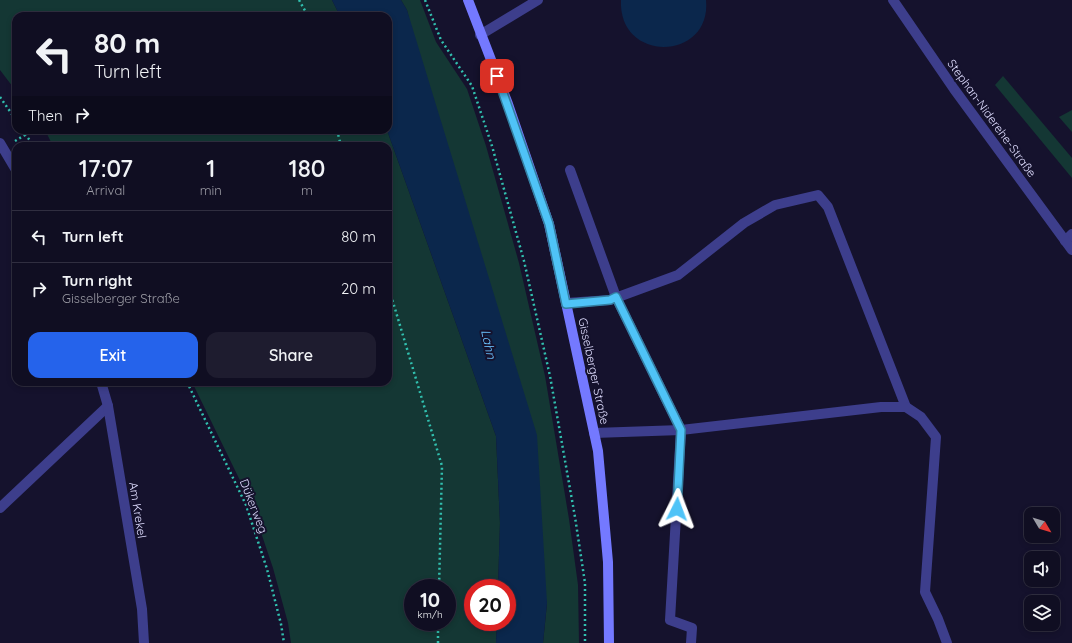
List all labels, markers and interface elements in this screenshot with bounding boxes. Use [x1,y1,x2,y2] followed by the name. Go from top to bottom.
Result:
[94,25,160,60] text: 80 m
[28,28,80,80] icon: left
[944,56,1040,180] street label: Stephan-Niderehe-Straße
[480,59,514,93] pin
[94,60,162,83] text: Turn left
[486,65,508,87] icon: arrive
[71,104,93,126] icon: right
[28,106,63,125] text: Then
[79,153,133,183] text: 17:07
[206,153,215,183] text: 1
[288,153,325,183] text: 180
[86,182,125,198] text: Arrival
[200,182,222,198] text: min
[301,182,313,198] text: m
[28,226,50,248] icon: left
[62,227,124,246] text: Turn left
[341,227,376,246] text: 80 m
[62,271,133,290] text: Turn right
[28,278,50,300] icon: right
[341,279,376,298] text: 20 m
[62,290,180,306] text: Gisselberger Straße
[575,316,613,426] street label: Gisselberger Straße
[478,328,500,361] water label: Lahn
[28,332,198,378] button: Exit
[206,332,376,378] button: Share
[237,477,271,535] street label: Dükerweg
[126,481,150,539] street label: Am Krekel
[656,488,698,530] position arrow
[1024,507,1060,543] north arrow
[1024,507,1060,631] map controls
[1024,551,1060,587] button: sound
[464,579,516,631] speed limit sign: 20
[420,587,440,612] text: 10
[1024,595,1060,631] button: layers
[417,608,443,621] text: km/h

